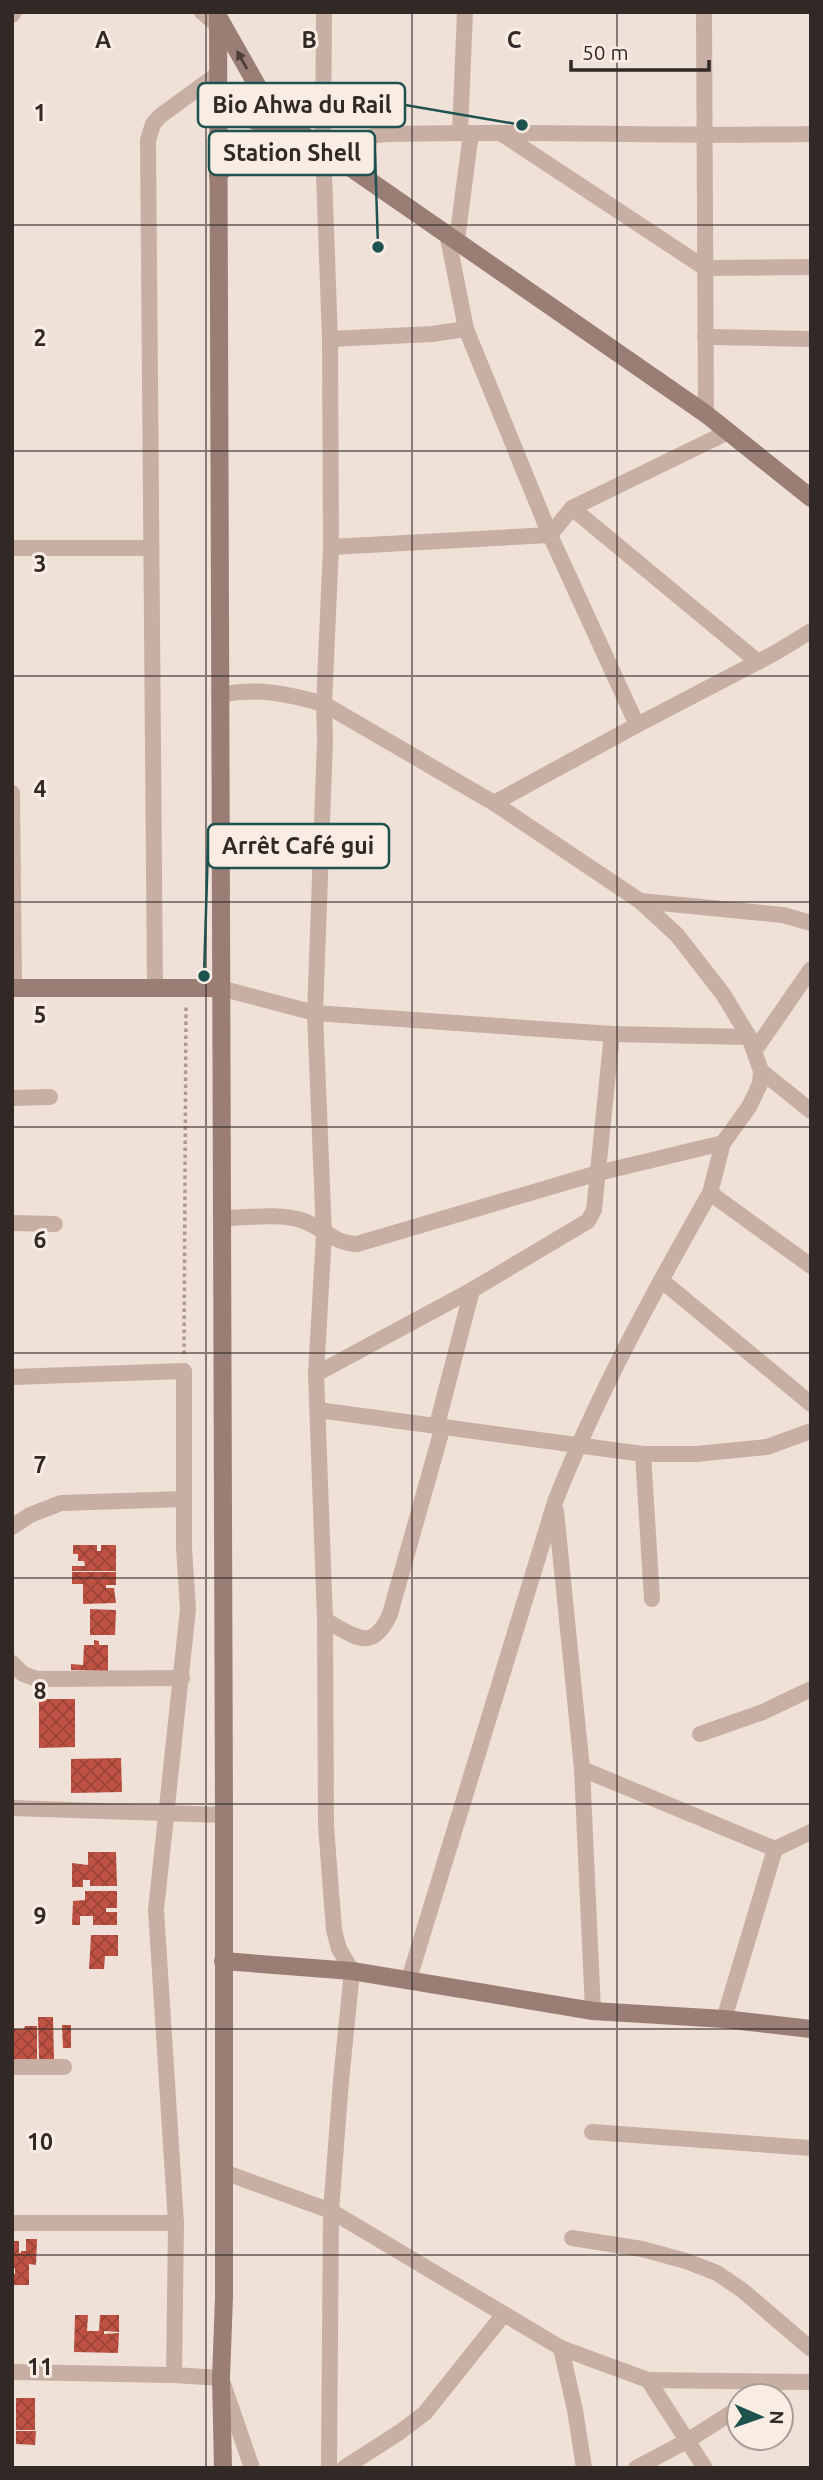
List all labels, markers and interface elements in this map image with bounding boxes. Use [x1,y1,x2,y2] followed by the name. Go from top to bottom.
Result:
[95,27,111,52] text: A
[301,27,317,52] text: B
[507,27,522,52] text: C
[571,28,709,72] scale bar
[582,40,629,64] text: 50 m
[236,50,248,70] one-way arrow
[198,83,405,127] callout: Bio Ahwa du Rail
[212,92,392,117] text: Bio Ahwa du Rail
[34,100,46,125] text: 1
[209,131,375,175] callout: Station Shell
[223,140,361,165] text: Station Shell
[34,325,46,350] text: 2
[34,551,46,576] text: 3
[34,776,47,801] text: 4
[208,824,389,868] callout: Arrêt Café gui
[222,833,374,858] text: Arrêt Café gui
[34,1002,46,1027] text: 5
[34,1227,47,1252] text: 6
[34,1452,46,1477] text: 7
[34,1678,46,1703] text: 8
[34,1903,46,1928] text: 9
[27,2129,53,2154] text: 10
[27,2354,53,2379] text: 11
[725,2382,795,2452] north arrow
[766,2410,788,2425] text: N

